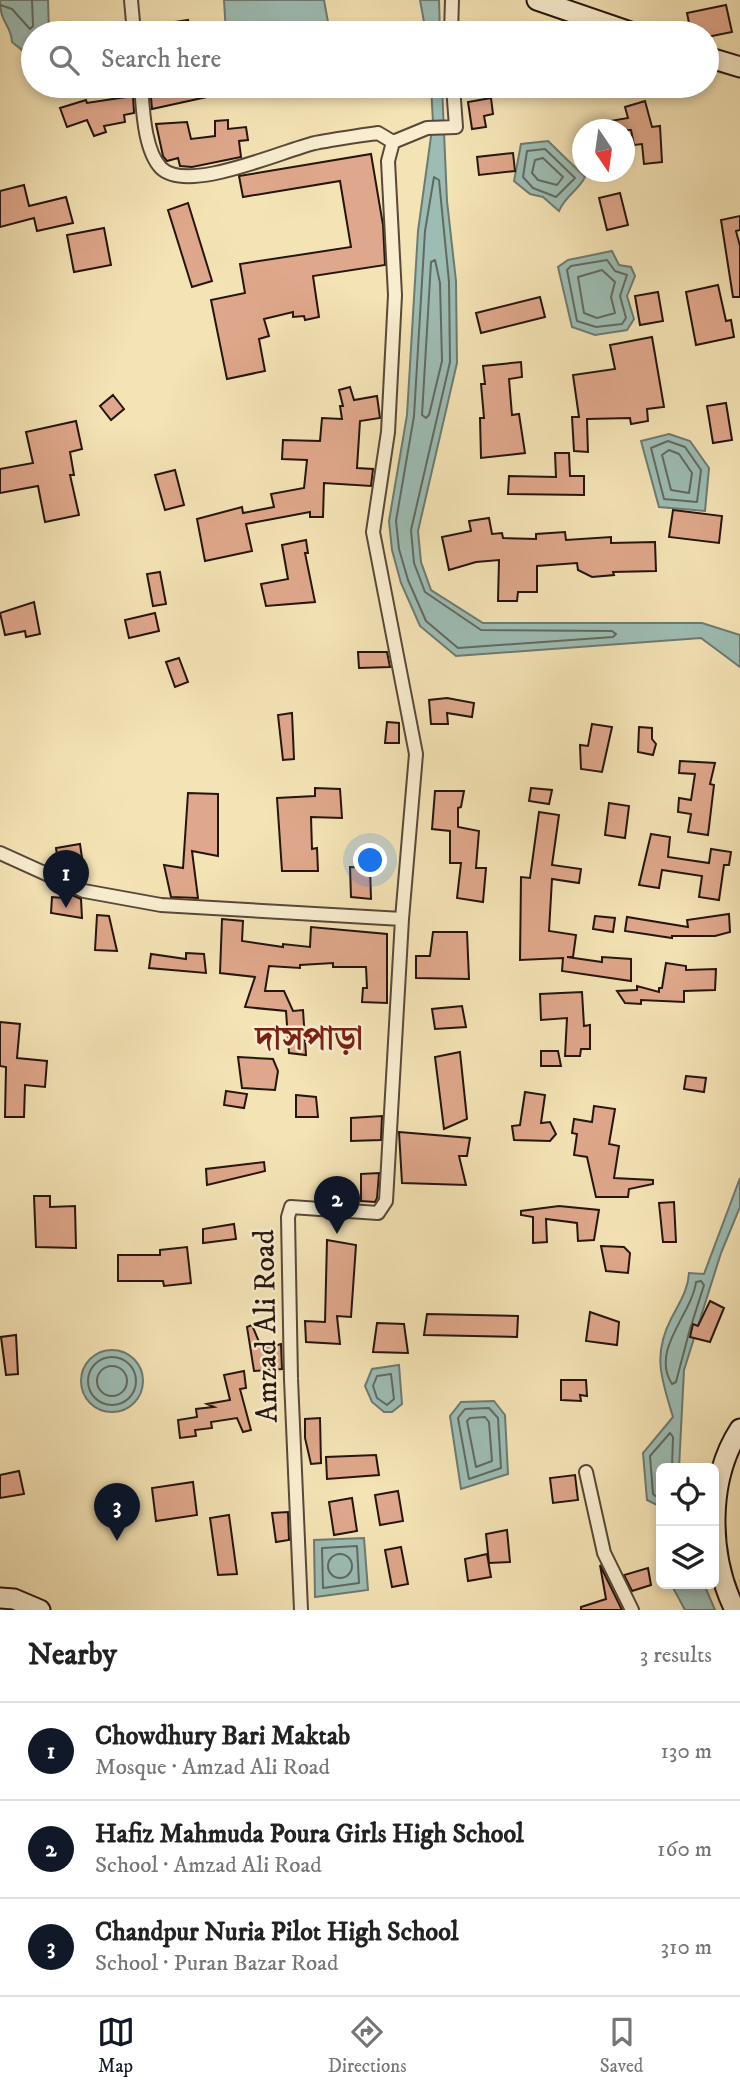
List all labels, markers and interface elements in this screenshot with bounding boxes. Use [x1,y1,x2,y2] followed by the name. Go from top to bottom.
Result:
[21,21,719,98] search box
[45,41,83,79] icon: search
[101,43,221,76] text: Search here
[572,119,635,182] north arrow
[353,843,387,877] your location
[43,850,89,908] pin: 1
[253,1019,363,1060] district label: দাসপাড়া
[314,1176,360,1234] pin: 2
[246,1229,287,1423] street label: Amzad Ali Road
[656,1463,719,1589] map controls
[656,1463,719,1526] button: locate
[94,1483,140,1541] pin: 3
[656,1526,719,1589] button: layers
[28,1637,117,1674] text: Nearby
[640,1641,712,1670] text: 3 results
[95,1720,350,1753] text: Chowdhury Bari Maktab
[47,1737,55,1766] text: 1
[660,1737,712,1766] text: 130 m
[95,1753,330,1782] text: Mosque · Amzad Ali Road
[95,1818,524,1851] text: Hafiz Mahmuda Poura Girls High School
[45,1835,57,1864] text: 2
[657,1835,712,1864] text: 160 m
[95,1851,322,1880] text: School · Amzad Ali Road
[95,1916,458,1949] text: Chandpur Nuria Pilot High School
[47,1933,55,1962] text: 3
[660,1933,712,1962] text: 310 m
[95,1949,338,1978] text: School · Puran Bazar Road
[97,2013,135,2078] tab: Map
[328,2013,407,2078] tab: Directions
[600,2013,643,2078] tab: Saved

